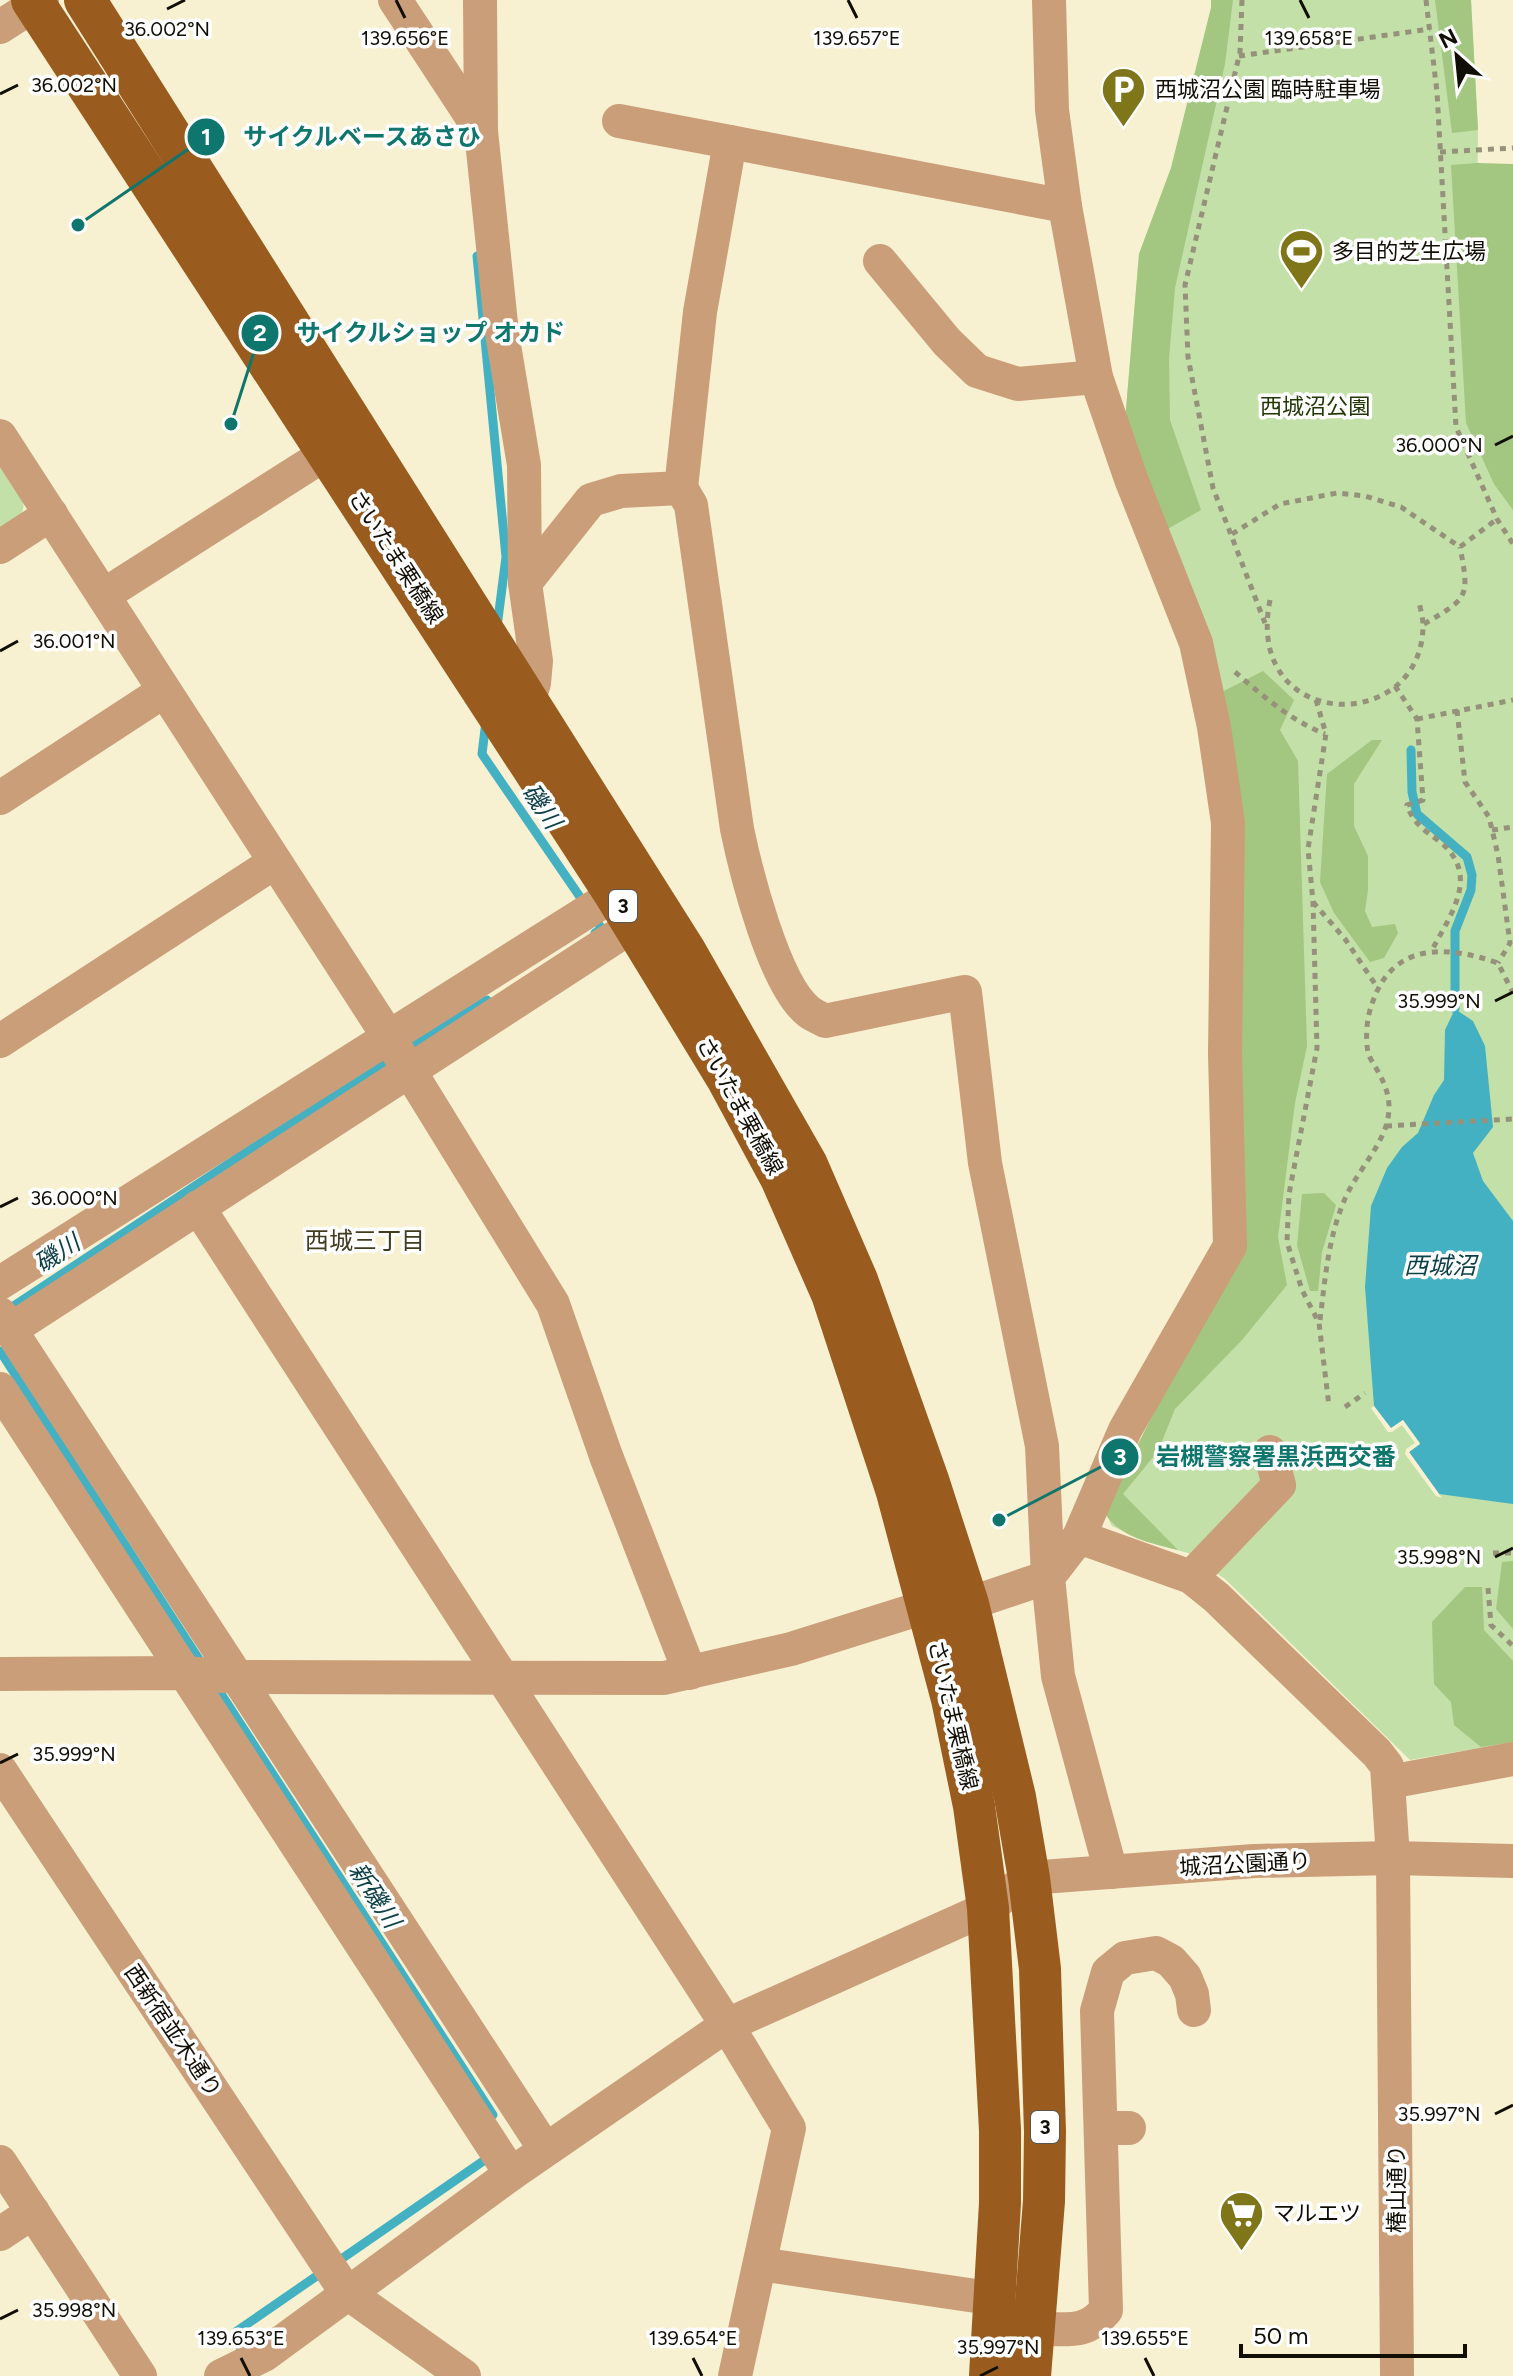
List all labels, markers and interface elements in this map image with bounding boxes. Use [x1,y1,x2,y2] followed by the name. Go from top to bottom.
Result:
[1417,16,1497,96] north arrow
[124,17,210,41] text: 36.002°N
[1434,23,1462,55] text: N
[361,26,449,50] text: 139.656°E
[813,26,901,50] text: 139.657°E
[1265,26,1353,50] text: 139.658°E
[1100,65,1148,128] parking icon: 西城沼公園 臨時駐車場
[31,73,117,97] text: 36.002°N
[1155,76,1380,103] place label: 西城沼公園 臨時駐車場
[186,113,498,161] callout: サイクルベースあさひ
[201,122,211,151] text: 1
[243,122,481,151] text: サイクルベースあさひ
[1277,227,1325,290] sports icon: 多目的芝生広場
[1332,238,1486,265] place label: 多目的芝生広場
[240,309,582,357] callout: サイクルショップ オカド
[253,318,267,347] text: 2
[297,318,565,347] text: サイクルショップ オカド
[1260,393,1370,420] park label: 西城沼公園
[1395,433,1483,457] text: 36.000°N
[343,485,449,629] street label: さいたま栗橋線
[32,629,116,653] text: 36.001°N
[516,778,569,836] water label: 磯川
[609,890,637,922] road number: 3
[1397,989,1481,1013] text: 35.999°N
[691,1032,789,1180] street label: さいたま栗橋線
[30,1186,118,1210] text: 36.000°N
[29,1226,88,1278] water label: 磯川
[305,1226,425,1255] district label: 西城三丁目
[1404,1251,1479,1280] water label: 西城沼
[1100,1433,1412,1481] callout: 岩槻警察署黒浜西交番
[1113,1442,1127,1471] text: 3
[1156,1442,1396,1471] text: 岩槻警察署黒浜西交番
[1397,1545,1481,1569] text: 35.998°N
[923,1637,983,1793] street label: さいたま栗橋線
[32,1742,116,1766] text: 35.999°N
[1178,1847,1312,1881] street label: 城沼公園通り
[343,1857,408,1936] water label: 新磯川
[119,1960,227,2102] street label: 西新宿並木通り
[1398,2102,1480,2126] text: 35.997°N
[1031,2111,1059,2143] road number: 3
[1383,2145,1410,2233] street label: 椿山通り
[1218,2189,1266,2252] supermarket icon: マルエツ
[1273,2200,1361,2227] place label: マルエツ
[32,2298,116,2322] text: 35.998°N
[1241,2308,1465,2358] scale bar
[1253,2321,1309,2350] text: 50 m
[197,2326,285,2350] text: 139.653°E
[648,2326,738,2350] text: 139.654°E
[1101,2326,1189,2350] text: 139.655°E
[957,2335,1039,2359] text: 35.997°N

